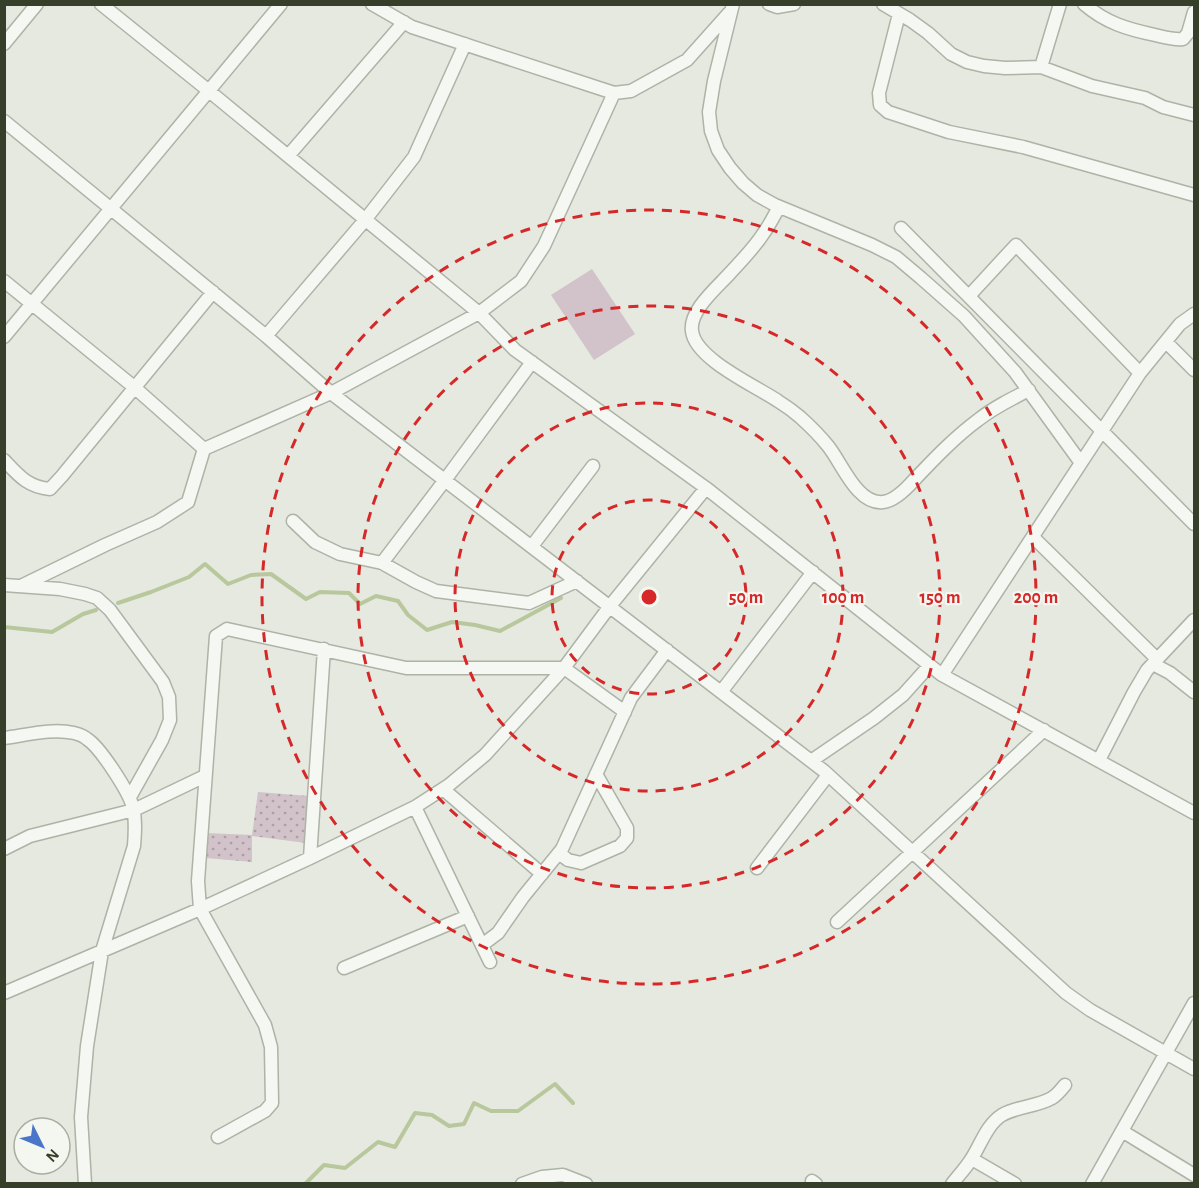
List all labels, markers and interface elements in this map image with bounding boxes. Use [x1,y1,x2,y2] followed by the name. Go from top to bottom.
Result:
[639,587,659,607] centre of rings
[729,589,763,607] text: 50 m
[822,589,864,607] text: 100 m
[920,589,960,607] text: 150 m
[1014,589,1058,607] text: 200 m
[12,1116,72,1176] north arrow
[43,1146,62,1165] text: N

